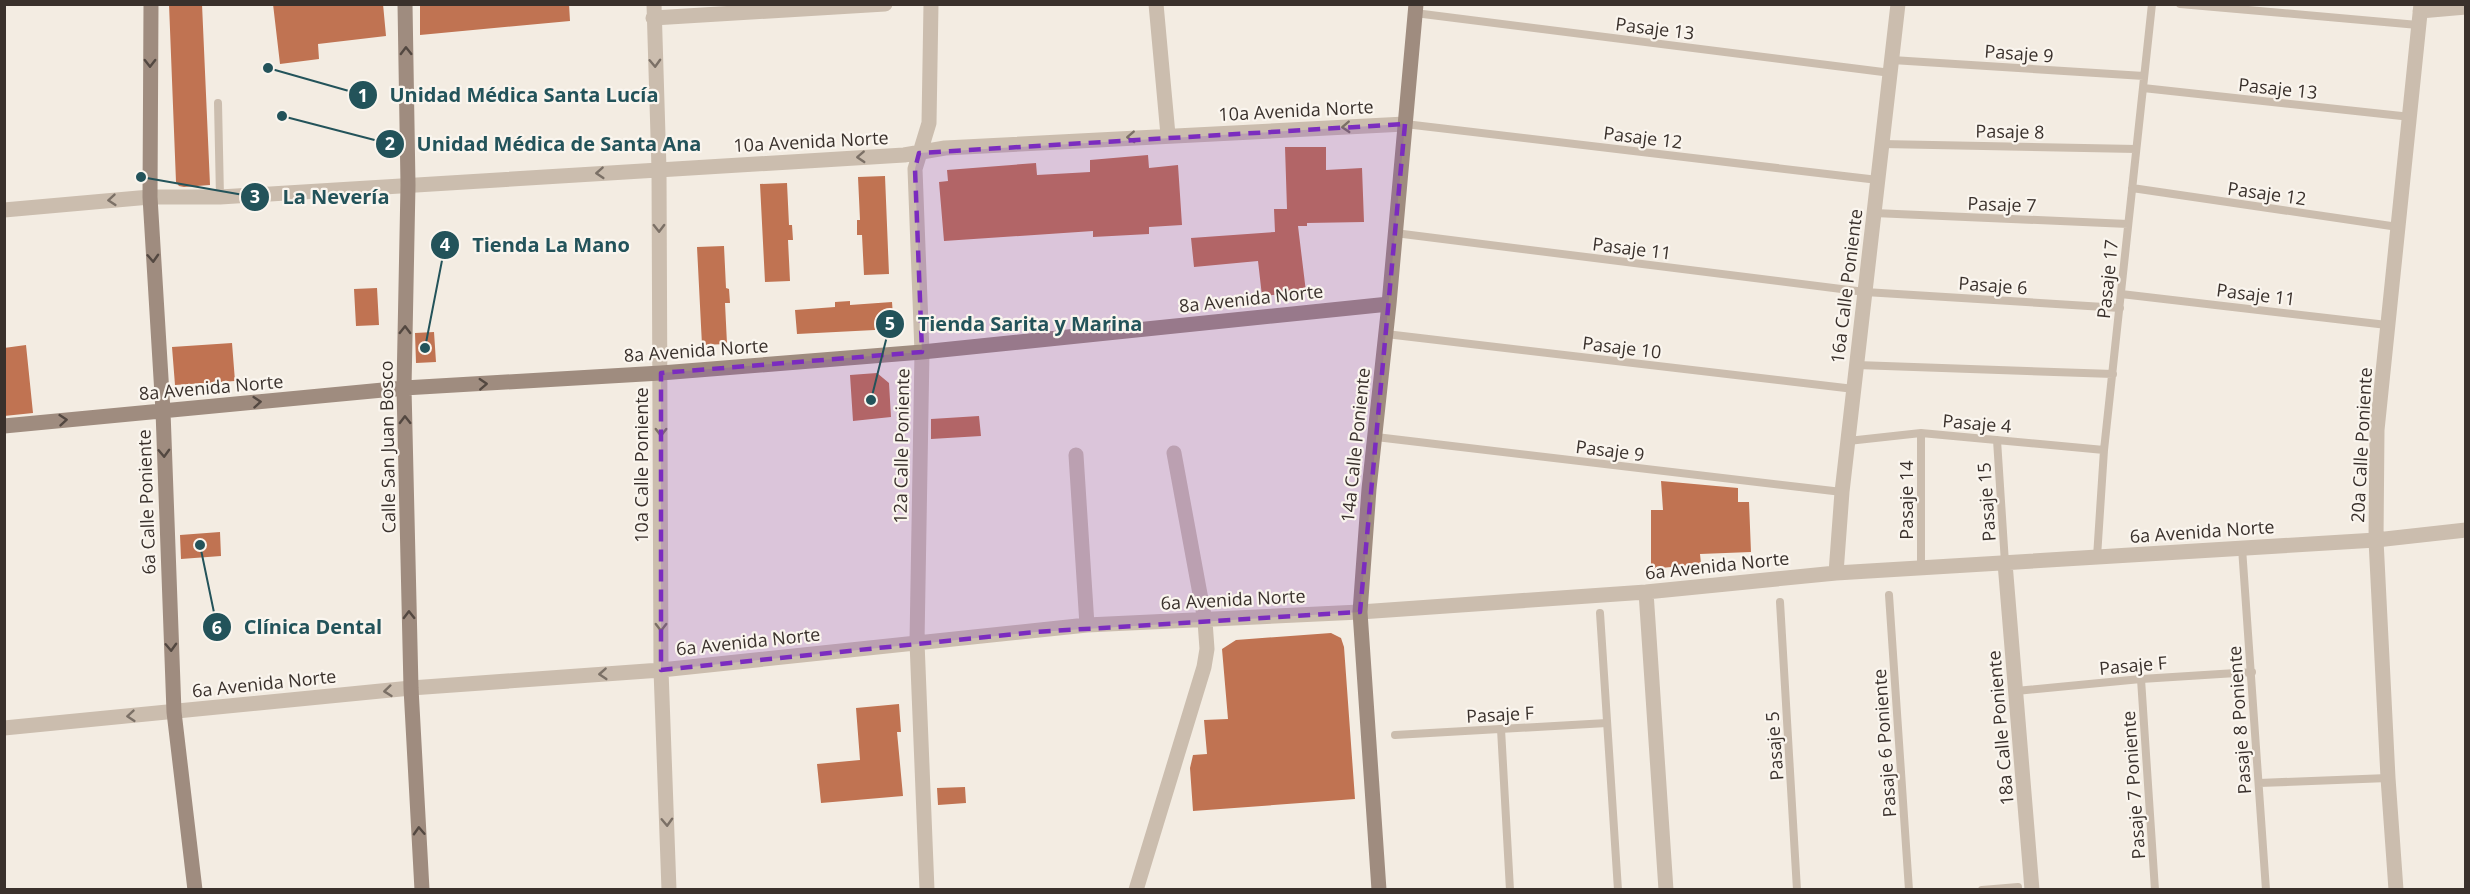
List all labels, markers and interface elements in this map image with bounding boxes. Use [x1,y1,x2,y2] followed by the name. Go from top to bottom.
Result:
[1614,11,1696,45] street label: Pasaje 13
[1984,39,2054,67] street label: Pasaje 9
[400,46,412,55] one-way arrow
[144,58,156,67] one-way arrow
[649,58,661,67] one-way arrow
[2237,72,2319,104] street label: Pasaje 13
[348,76,671,114] callout: Unidad Médica Santa Lucía
[389,81,659,108] text: Unidad Médica Santa Lucía
[358,83,368,107] text: 1
[1218,94,1374,126] street label: 10a Avenida Norte
[1975,118,2045,144] street label: Pasaje 8
[1342,120,1351,133] one-way arrow
[1602,120,1684,154] street label: Pasaje 12
[375,125,714,163] callout: Unidad Médica de Santa Ana
[733,125,889,157] street label: 10a Avenida Norte
[417,130,701,157] text: Unidad Médica de Santa Ana
[385,131,395,155] text: 2
[1126,131,1135,144] one-way arrow
[856,151,865,164] one-way arrow
[596,166,605,179] one-way arrow
[2226,176,2308,210] street label: Pasaje 12
[240,178,401,216] callout: La Nevería
[282,183,390,210] text: La Nevería
[250,184,260,208] text: 3
[1967,191,2037,217] street label: Pasaje 7
[108,193,117,206] one-way arrow
[1825,207,1867,365] street label: 16a Calle Poniente
[653,223,665,232] one-way arrow
[430,226,642,264] callout: Tienda La Mano
[472,231,630,258] text: Tienda La Mano
[1591,231,1673,265] street label: Pasaje 11
[440,232,450,256] text: 4
[2091,238,2123,320] street label: Pasaje 17
[147,253,160,262] one-way arrow
[1958,271,2028,299] street label: Pasaje 6
[2215,277,2297,311] street label: Pasaje 11
[1178,278,1324,318] street label: 8a Avenida Norte
[875,305,1154,343] callout: Tienda Sarita y Marina
[918,310,1142,337] text: Tienda Sarita y Marina
[885,311,895,335] text: 5
[399,325,411,334] one-way arrow
[1581,330,1663,364] street label: Pasaje 10
[623,333,769,367] street label: 8a Avenida Norte
[373,360,401,534] street label: Calle San Juan Bosco
[1335,366,1375,524] street label: 14a Calle Poniente
[2345,367,2377,523] street label: 20a Calle Poniente
[888,368,914,524] street label: 12a Calle Poniente
[138,369,284,405] street label: 8a Avenida Norte
[479,377,488,390] one-way arrow
[629,387,653,543] street label: 10a Calle Poniente
[252,396,261,409] one-way arrow
[1942,408,2012,438] street label: Pasaje 4
[58,414,67,427] one-way arrow
[398,416,411,425] one-way arrow
[655,427,667,436] one-way arrow
[131,429,161,575] street label: 6a Calle Poniente
[1574,434,1646,466] street label: Pasaje 9
[158,448,170,457] one-way arrow
[1894,460,1918,540] street label: Pasaje 14
[1971,462,2001,542] street label: Pasaje 15
[2129,514,2275,548] street label: 6a Avenida Norte
[1644,545,1790,585] street label: 6a Avenida Norte
[1160,583,1306,615] street label: 6a Avenida Norte
[202,608,394,646] callout: Clínica Dental
[403,611,416,620] one-way arrow
[244,613,382,640] text: Clínica Dental
[212,615,222,639] text: 6
[675,621,821,661] street label: 6a Avenida Norte
[655,622,667,631] one-way arrow
[165,643,178,652] one-way arrow
[2222,645,2256,795] street label: Pasaje 8 Poniente
[1981,650,2019,806] street label: 18a Calle Poniente
[2098,650,2168,680] street label: Pasaje F
[191,663,337,703] street label: 6a Avenida Norte
[599,667,608,680] one-way arrow
[1867,668,1901,818] street label: Pasaje 6 Poniente
[383,684,392,697] one-way arrow
[1465,700,1535,728] street label: Pasaje F
[126,709,135,722] one-way arrow
[2116,710,2150,860] street label: Pasaje 7 Poniente
[1760,711,1788,781] street label: Pasaje 5
[661,817,673,826] one-way arrow
[413,827,426,836] one-way arrow

